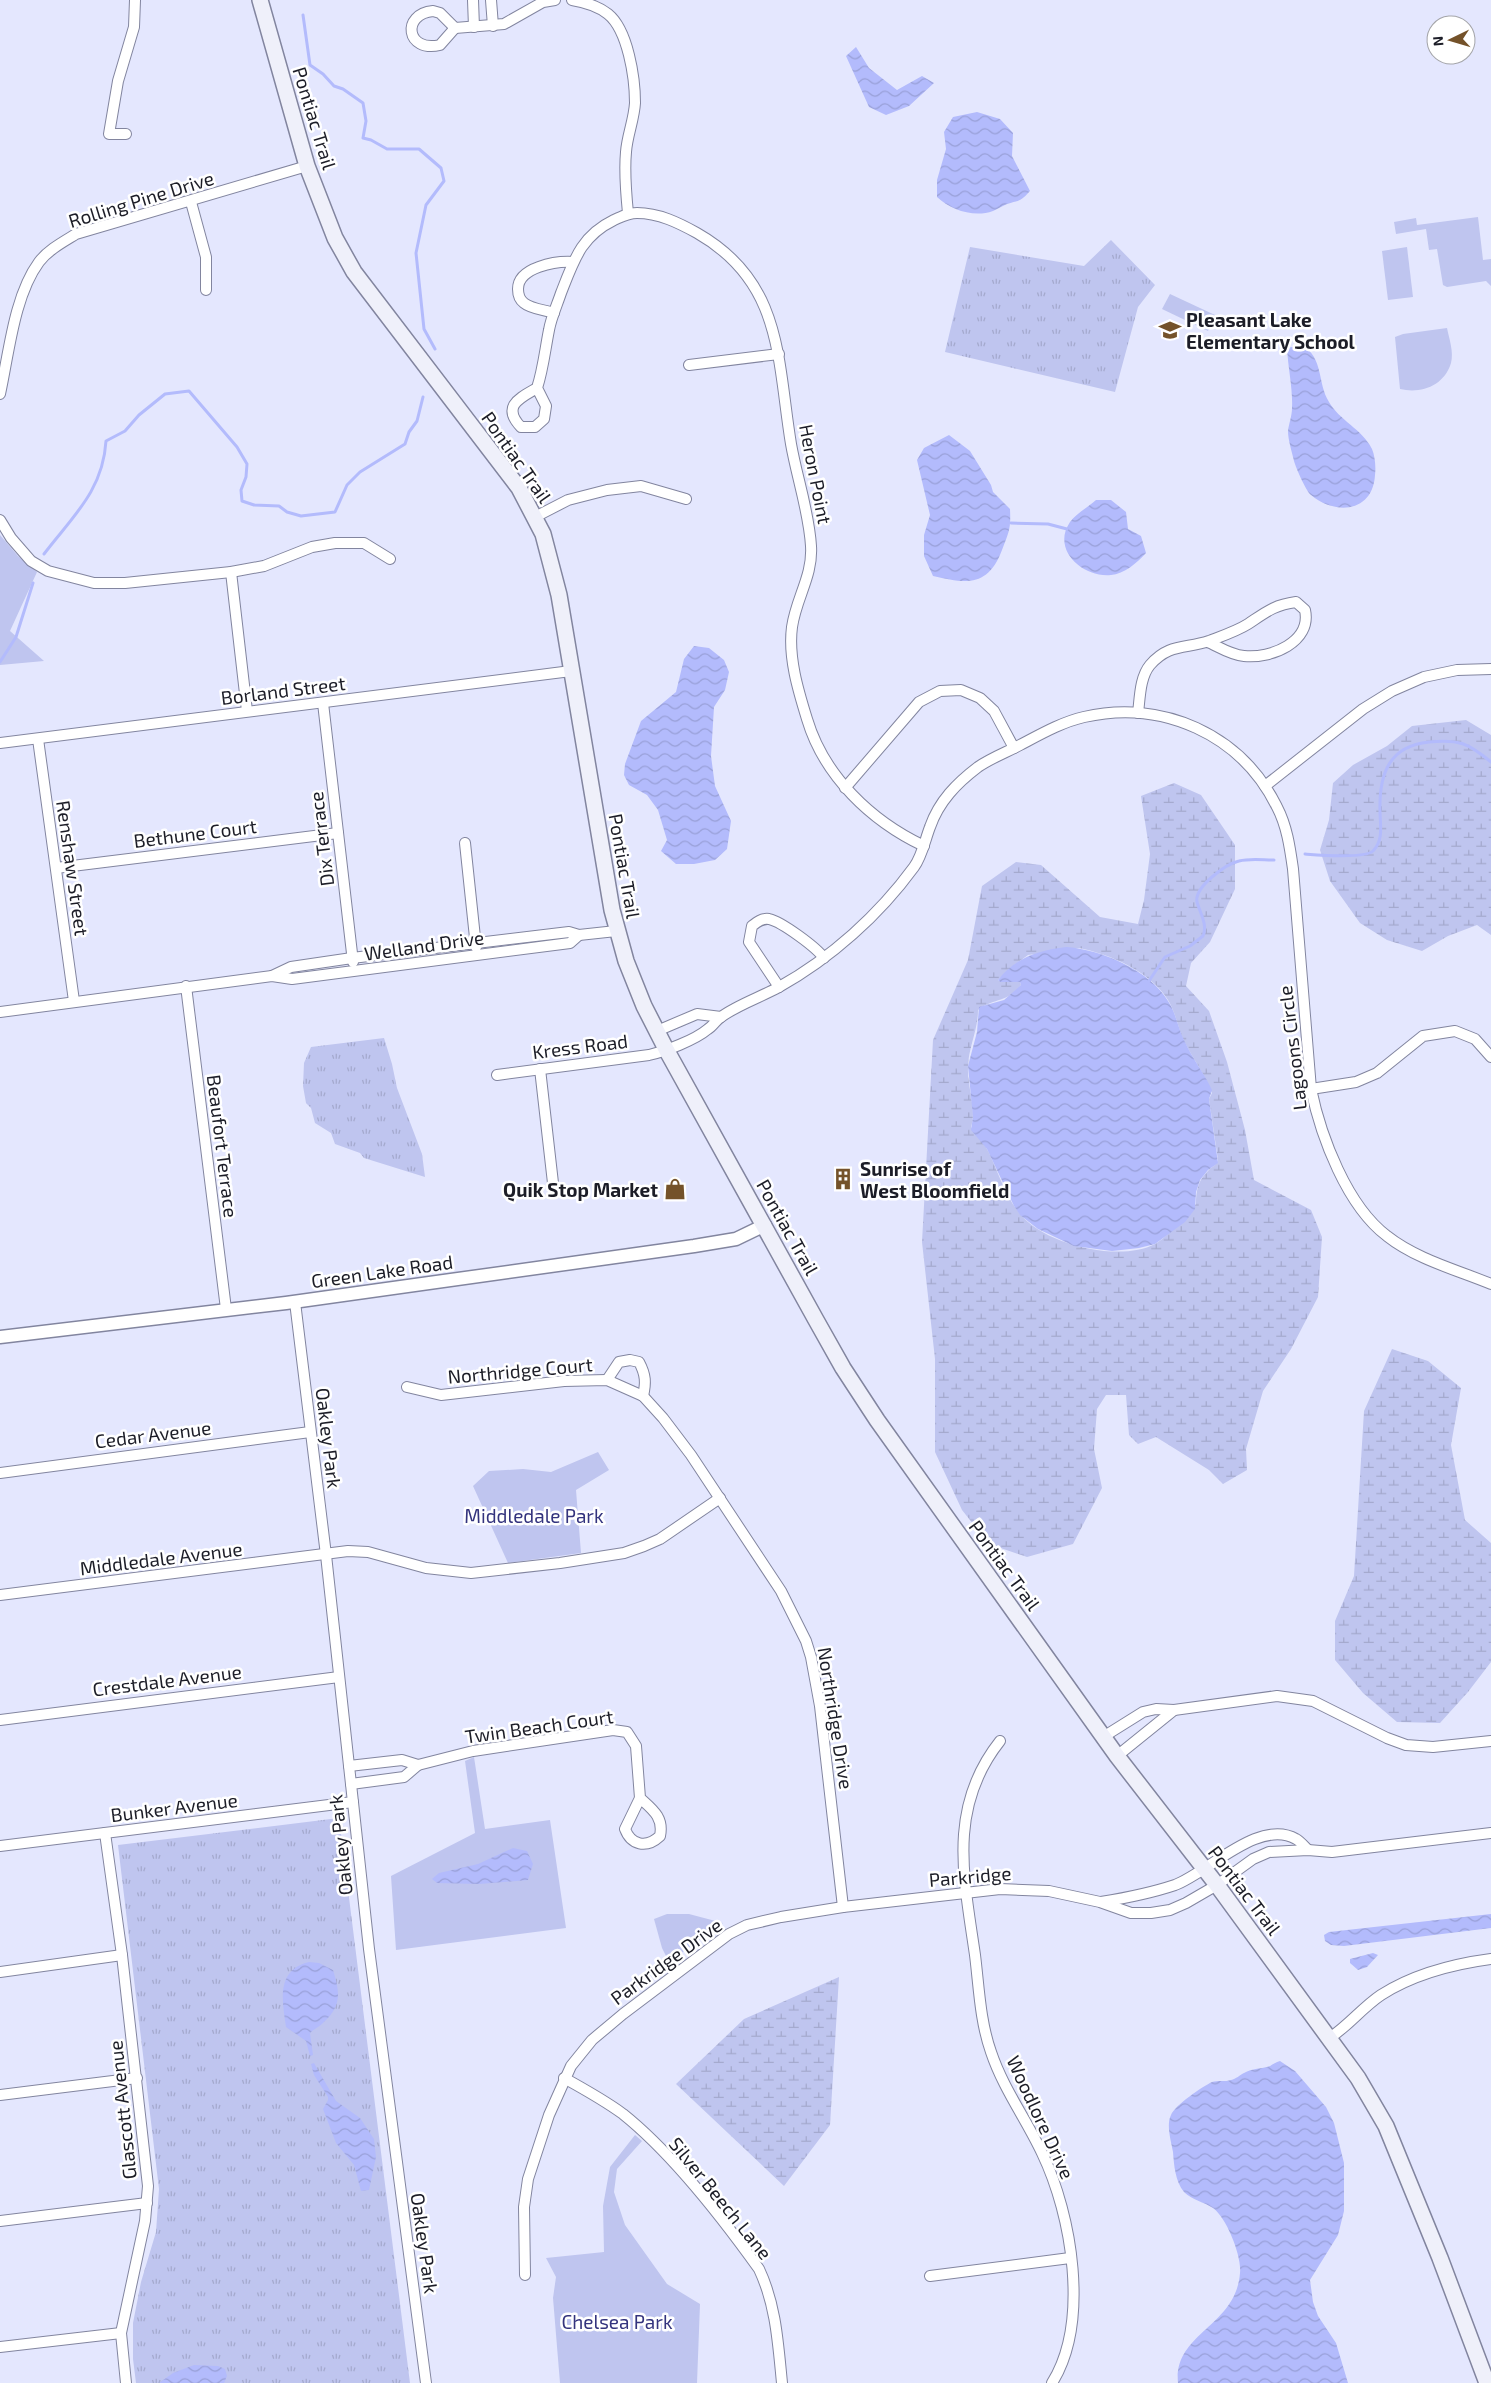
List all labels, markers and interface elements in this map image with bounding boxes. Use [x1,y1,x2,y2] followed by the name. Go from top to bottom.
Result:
[1426,15,1476,65] north arrow
[1429,35,1446,47] text: N
[288,64,342,172] street label: Pontiac Trail
[66,166,216,232] street label: Rolling Pine Drive
[1186,308,1356,354] place label: Pleasant Lake Elementary School
[1157,317,1183,343] school or university icon: Pleasant Lake Elementary School
[477,407,557,507] street label: Pontiac Trail
[795,422,837,526] street label: Heron Point
[219,671,347,709] street label: Borland Street
[304,790,338,888] street label: Dix Terrace
[52,799,94,937] street label: Renshaw Street
[604,812,646,921] street label: Pontiac Trail
[132,814,258,852] street label: Bethune Court
[363,925,485,965] street label: Welland Drive
[1273,984,1311,1112] street label: Lagoons Circle
[531,1029,629,1063] street label: Kress Road
[203,1073,243,1219] street label: Beaufort Terrace
[860,1157,1009,1202] place label: Sunrise of West Bloomfield
[830,1166,856,1192] building icon: Sunrise of West Bloomfield
[752,1175,824,1279] street label: Pontiac Trail
[662,1176,688,1202] shop icon: Quik Stop Market
[503,1178,658,1202] place label: Quik Stop Market
[310,1250,454,1292] street label: Green Lake Road
[446,1352,594,1388] street label: Northridge Court
[311,1386,347,1490] street label: Oakley Park
[94,1415,212,1453] street label: Cedar Avenue
[464,1504,604,1527] park label: Middledale Park
[965,1515,1046,1615] street label: Pontiac Trail
[78,1537,244,1579] street label: Middledale Avenue
[813,1645,859,1791] street label: Northridge Drive
[91,1659,243,1701] street label: Crestdale Avenue
[463,1704,615,1748] street label: Twin Beach Court
[109,1788,239,1826] street label: Bunker Avenue
[323,1793,357,1897] street label: Oakley Park
[1204,1841,1286,1940] street label: Pontiac Trail
[928,1861,1012,1891] street label: Parkridge
[606,1913,726,2009] street label: Parkridge Drive
[103,2039,141,2181] street label: Glascott Avenue
[1002,2052,1080,2182] street label: Woodlore Drive
[665,2132,777,2264] street label: Silver Beech Lane
[407,2191,443,2295] street label: Oakley Park
[561,2310,673,2333] park label: Chelsea Park

